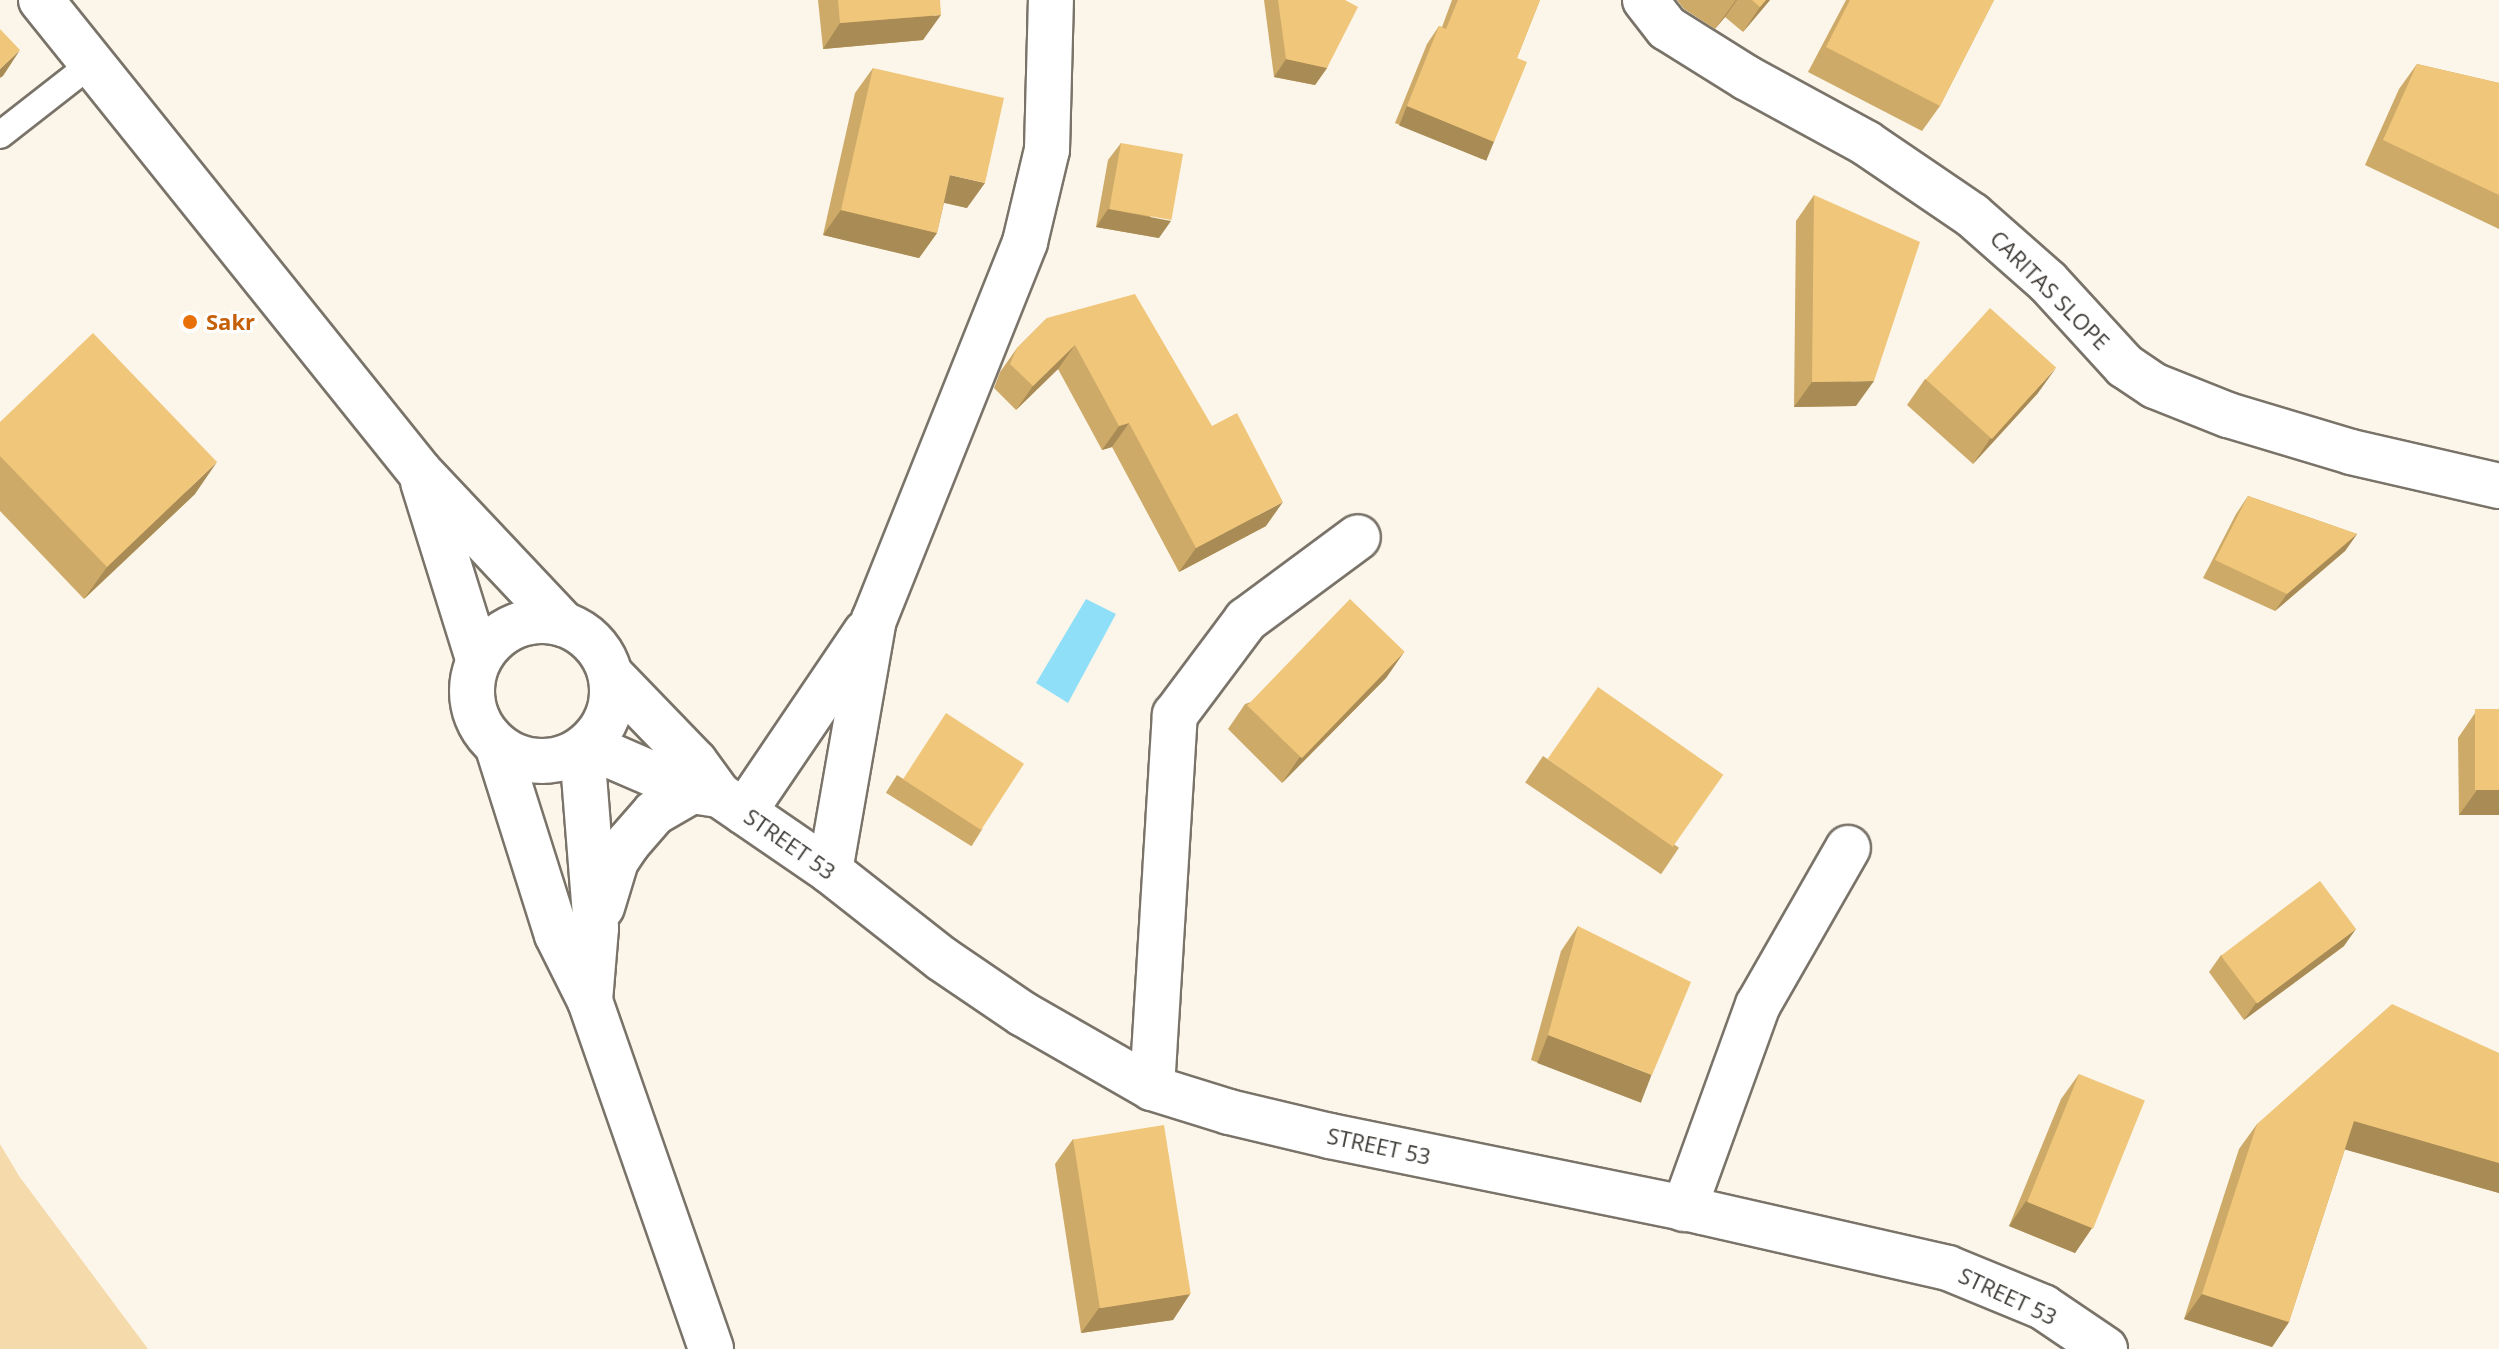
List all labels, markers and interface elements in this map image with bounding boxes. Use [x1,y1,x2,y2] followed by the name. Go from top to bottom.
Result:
[1985,225,2115,355] street label: CARITAS SLOPE
[206,309,255,335] place label: Sakr
[181,313,199,331] marker: Sakr
[739,803,841,885] street label: STREET 53
[1325,1122,1433,1170] street label: STREET 53
[1955,1262,2061,1330] street label: STREET 53

